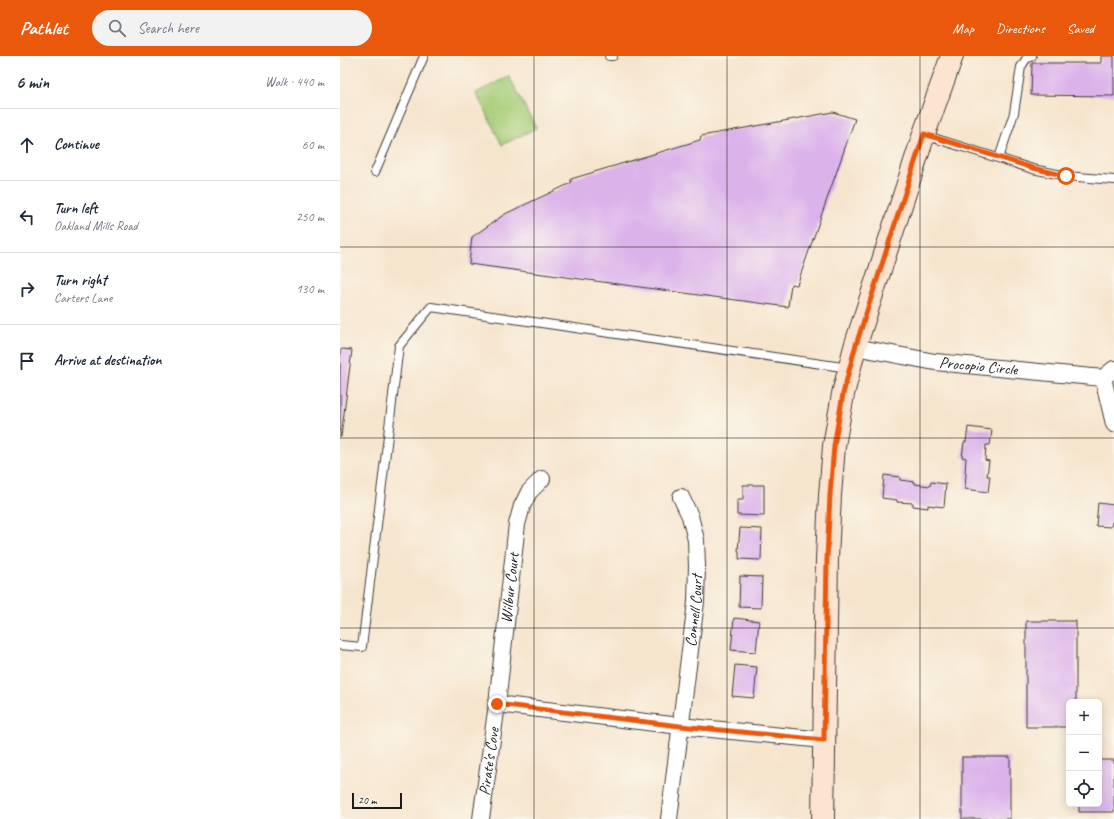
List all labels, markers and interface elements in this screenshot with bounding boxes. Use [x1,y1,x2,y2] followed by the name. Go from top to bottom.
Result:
[92,10,372,46] search box
[20,16,68,40] text: Pathlet
[106,17,128,39] icon: search
[138,19,199,38] text: Search here
[953,20,974,37] text: Map
[996,20,1045,37] text: Directions
[1067,20,1094,37] text: Saved
[16,72,49,93] text: 6 min
[265,74,324,90] text: Walk · 440 m
[16,134,38,156] icon: ahead
[54,135,99,154] text: Continue
[302,137,324,153] text: 60 m
[1057,167,1075,185] route start
[54,199,97,218] text: Turn left
[16,206,38,228] icon: left
[296,209,324,225] text: 250 m
[54,218,138,234] text: Oakland Mills Road
[54,271,107,290] text: Turn right
[16,278,38,300] icon: right
[296,281,324,297] text: 130 m
[54,290,112,306] text: Carters Lane
[16,350,38,372] icon: arrive
[54,351,161,370] text: Arrive at destination
[938,352,1020,380] street label: Procopio Circle
[496,550,524,624] street label: Wilbur Court
[681,572,707,648] street label: Connell Court
[488,695,506,713] route end
[1066,699,1102,807] map controls
[1066,699,1102,735] button: +
[474,725,504,797] street label: Pirate's Cove
[1066,735,1102,771] button: −
[1066,771,1102,807] button: locate
[352,791,402,810] scale bar
[358,793,377,807] text: 20 m

